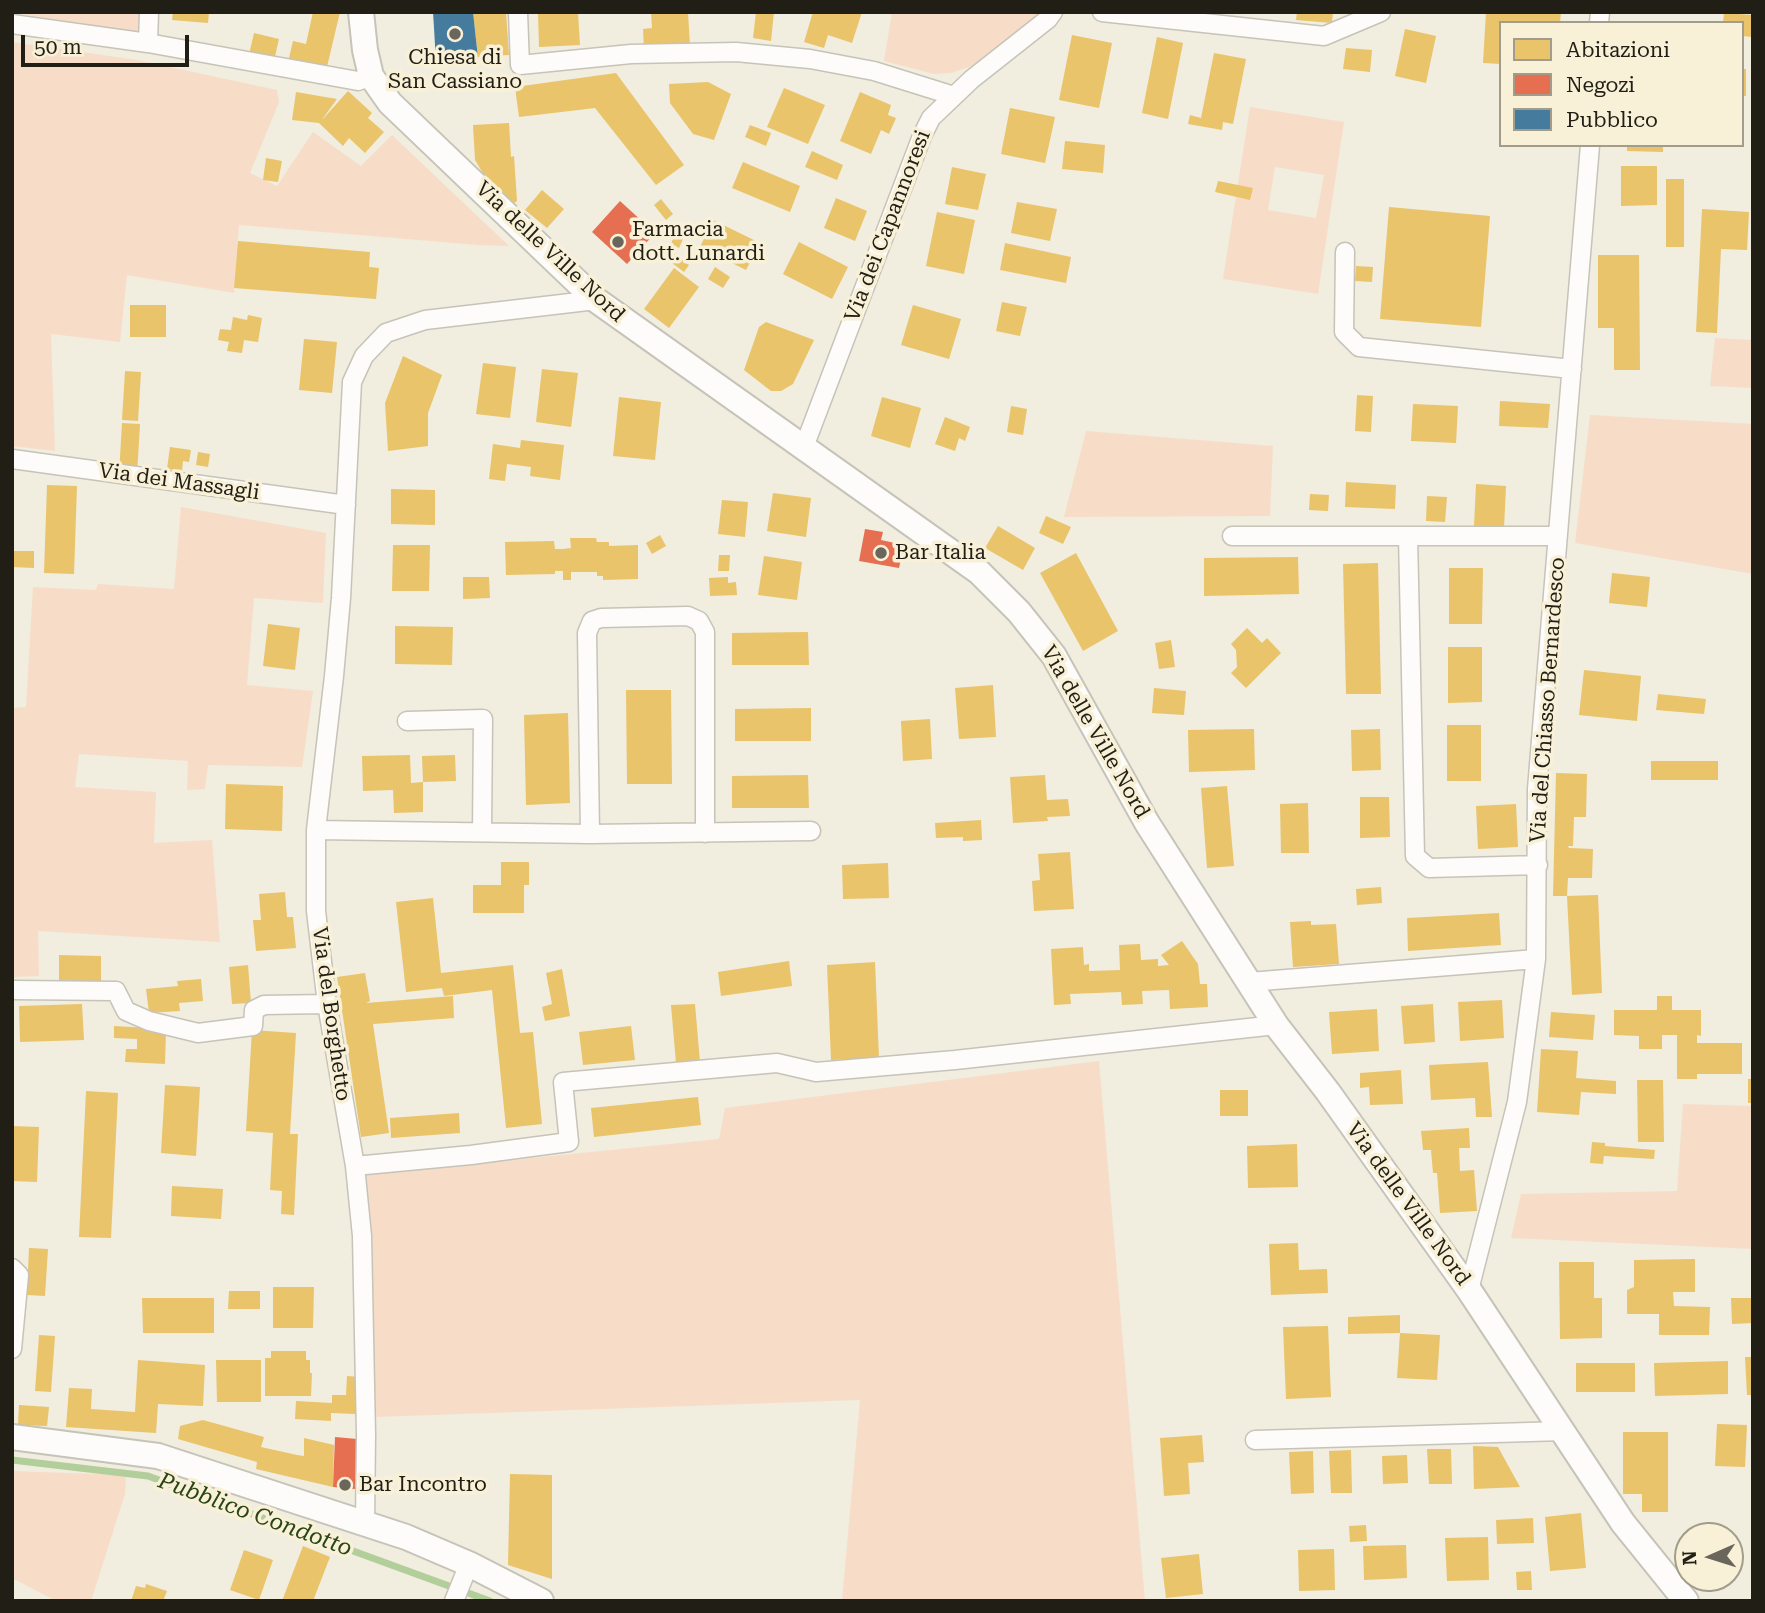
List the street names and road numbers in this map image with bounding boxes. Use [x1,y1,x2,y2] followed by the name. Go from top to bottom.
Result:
[840,127,936,325] street label: Via dei Capannoresi
[470,176,630,328] street label: Via delle Ville Nord
[97,458,261,506] street label: Via dei Massagli
[1525,556,1571,844] street label: Via del Chiasso Bernardesco
[1035,641,1155,823] street label: Via delle Ville Nord
[306,925,356,1103] street label: Via del Borghetto
[1340,1118,1476,1290] street label: Via delle Ville Nord

